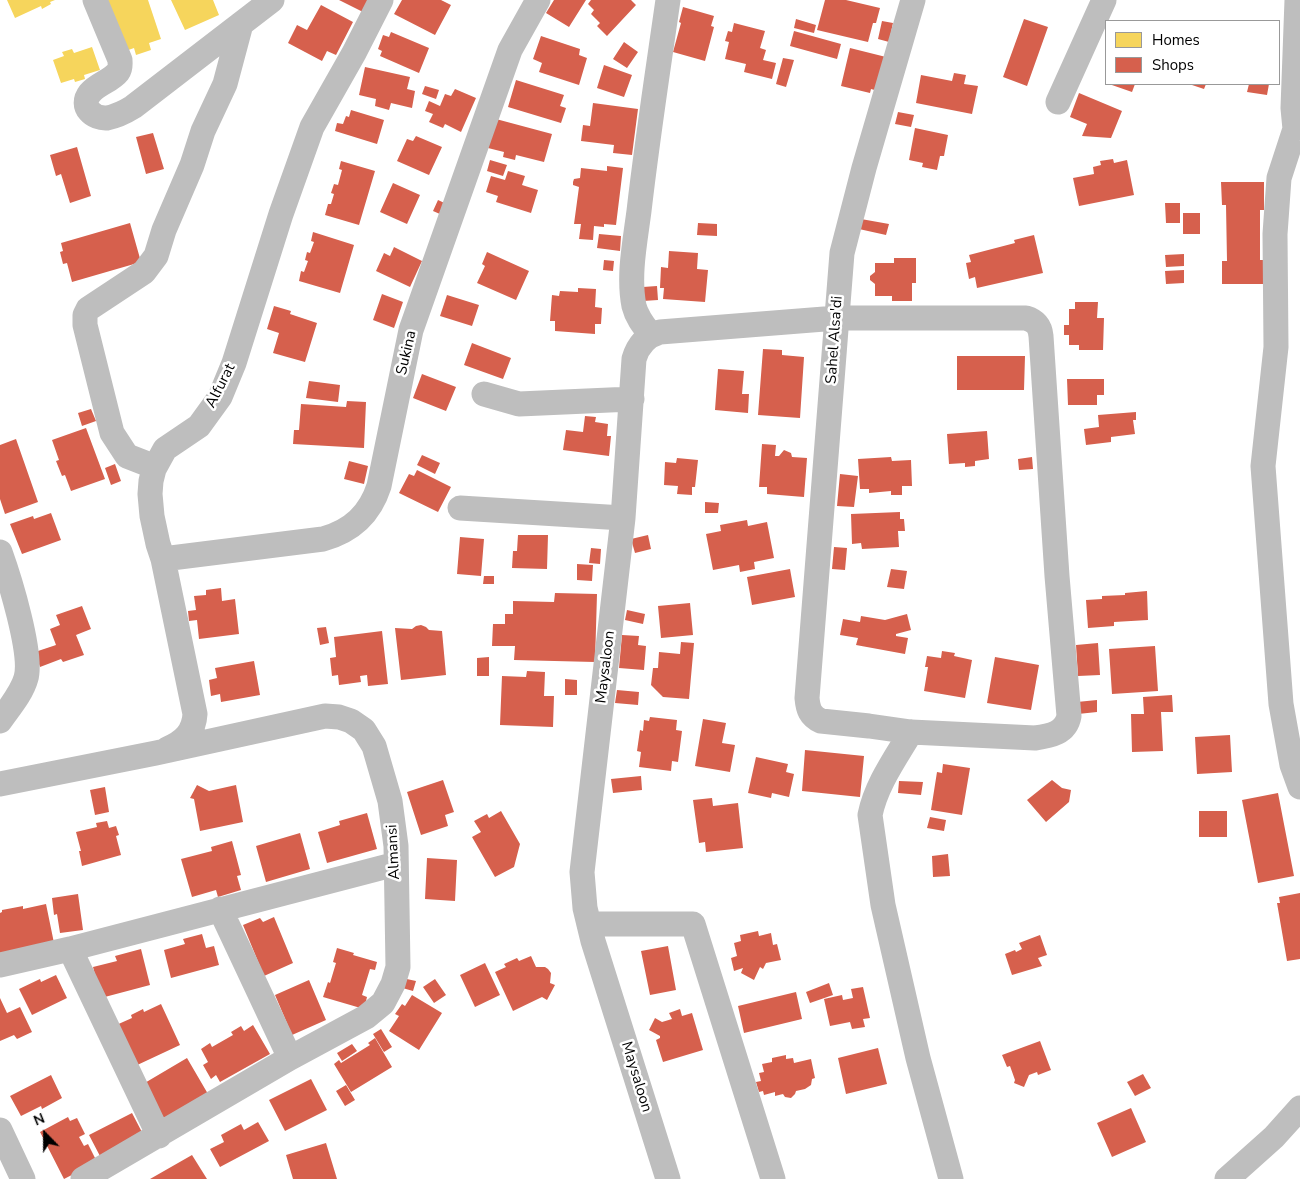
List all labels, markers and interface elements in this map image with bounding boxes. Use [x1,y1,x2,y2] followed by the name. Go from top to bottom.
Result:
[1105,20,1280,85] legend
[1152,30,1200,50] text: Homes
[1152,55,1194,75] text: Shops
[823,295,847,385] street label: Sahel Alsa'di
[393,329,421,377] street label: Sukina
[202,361,240,411] street label: Alfurat
[593,630,619,704] street label: Maysaloon
[384,824,404,880] street label: Almansi
[617,1039,655,1115] street label: Maysaloon
[20,1109,70,1159] north arrow
[31,1109,48,1130] text: N

